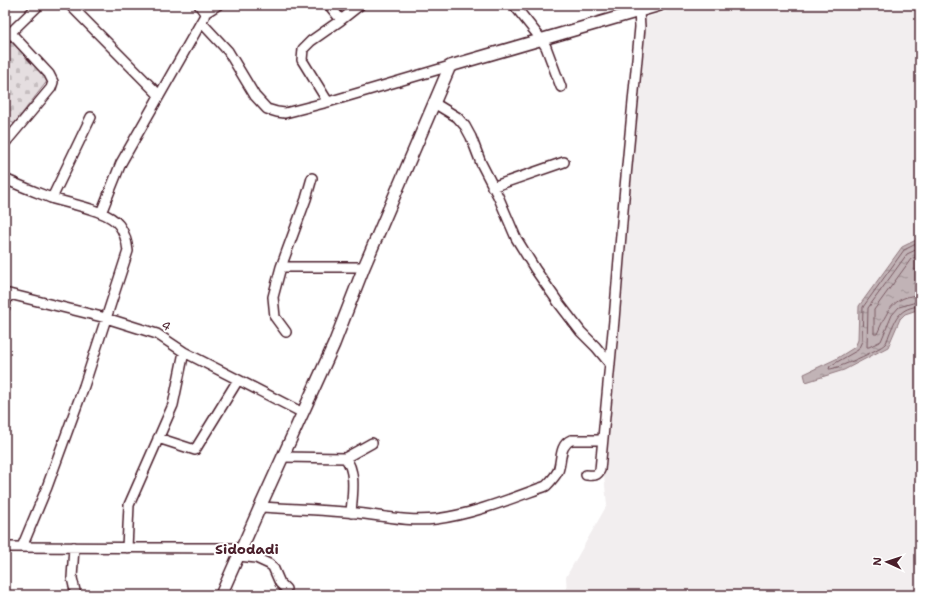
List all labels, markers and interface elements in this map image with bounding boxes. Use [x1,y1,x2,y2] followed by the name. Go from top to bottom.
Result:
[159,317,173,335] street label: 4
[215,540,279,558] district label: Sidodadi
[867,542,907,582] north arrow
[870,556,885,566] text: N

